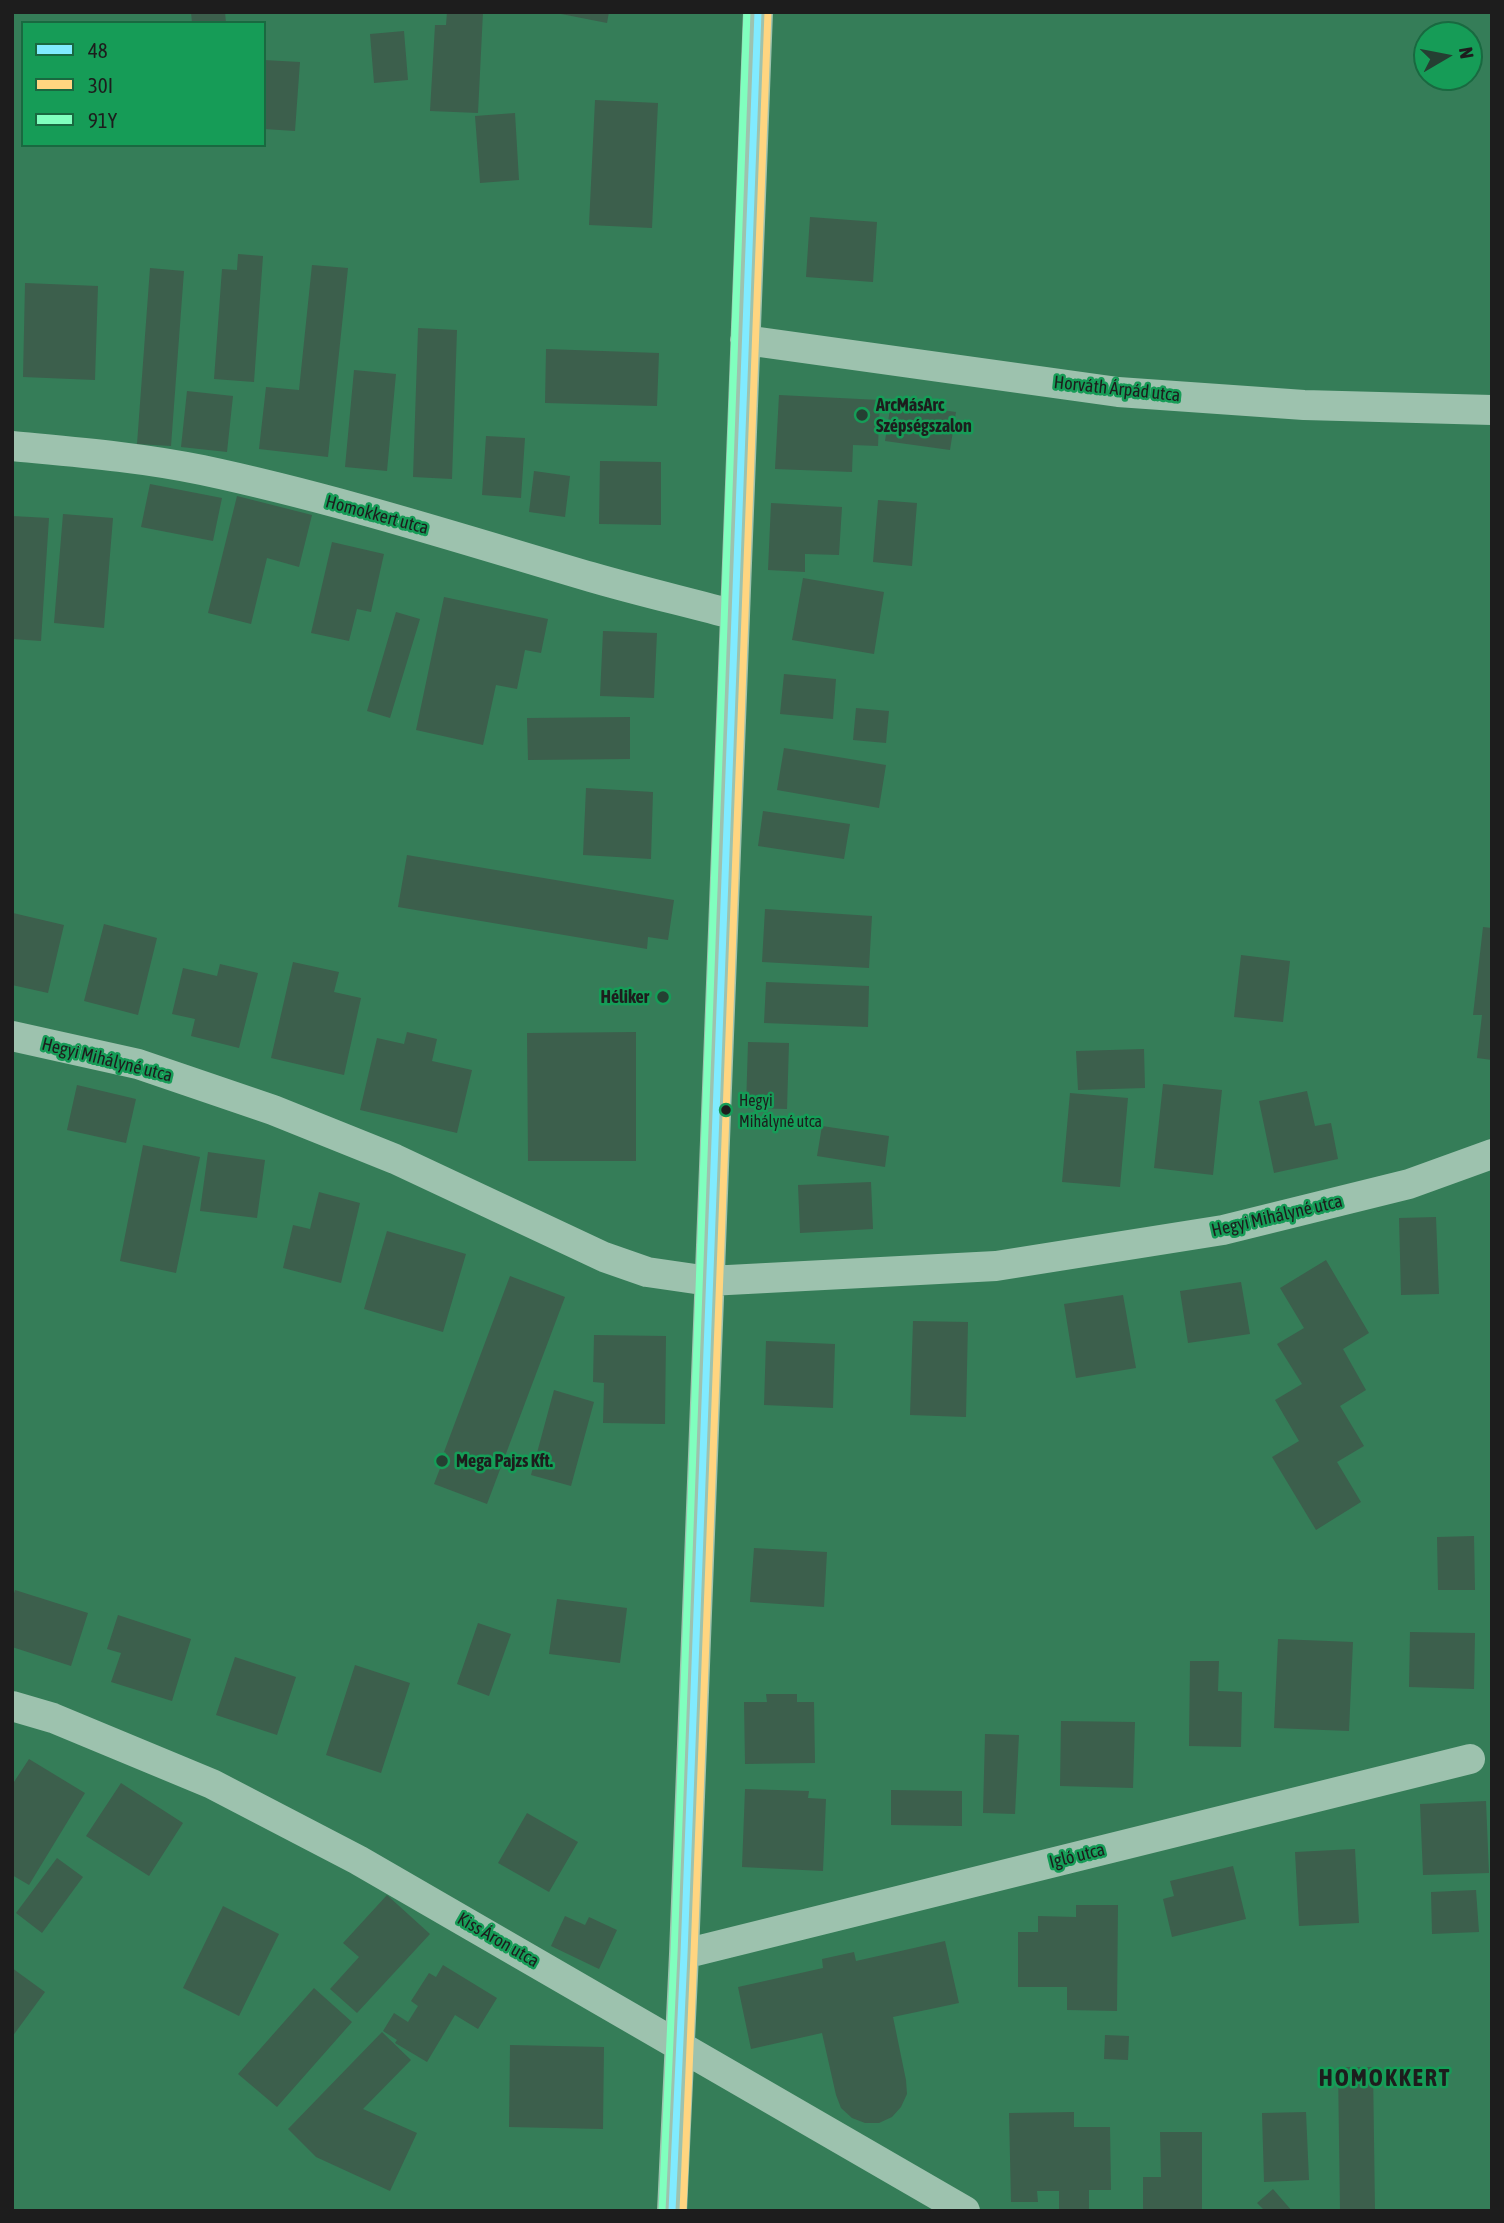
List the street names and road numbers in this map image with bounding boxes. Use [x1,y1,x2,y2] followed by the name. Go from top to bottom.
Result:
[1053,372,1181,406] street label: Horváth Árpád utca
[323,491,431,539] street label: Homokkert utca
[39,1033,175,1087] street label: Hegyi Mihályné utca
[1209,1190,1345,1242] street label: Hegyi Mihályné utca
[1047,1839,1107,1873] street label: Igló utca
[453,1908,543,1972] street label: Kiss Áron utca

